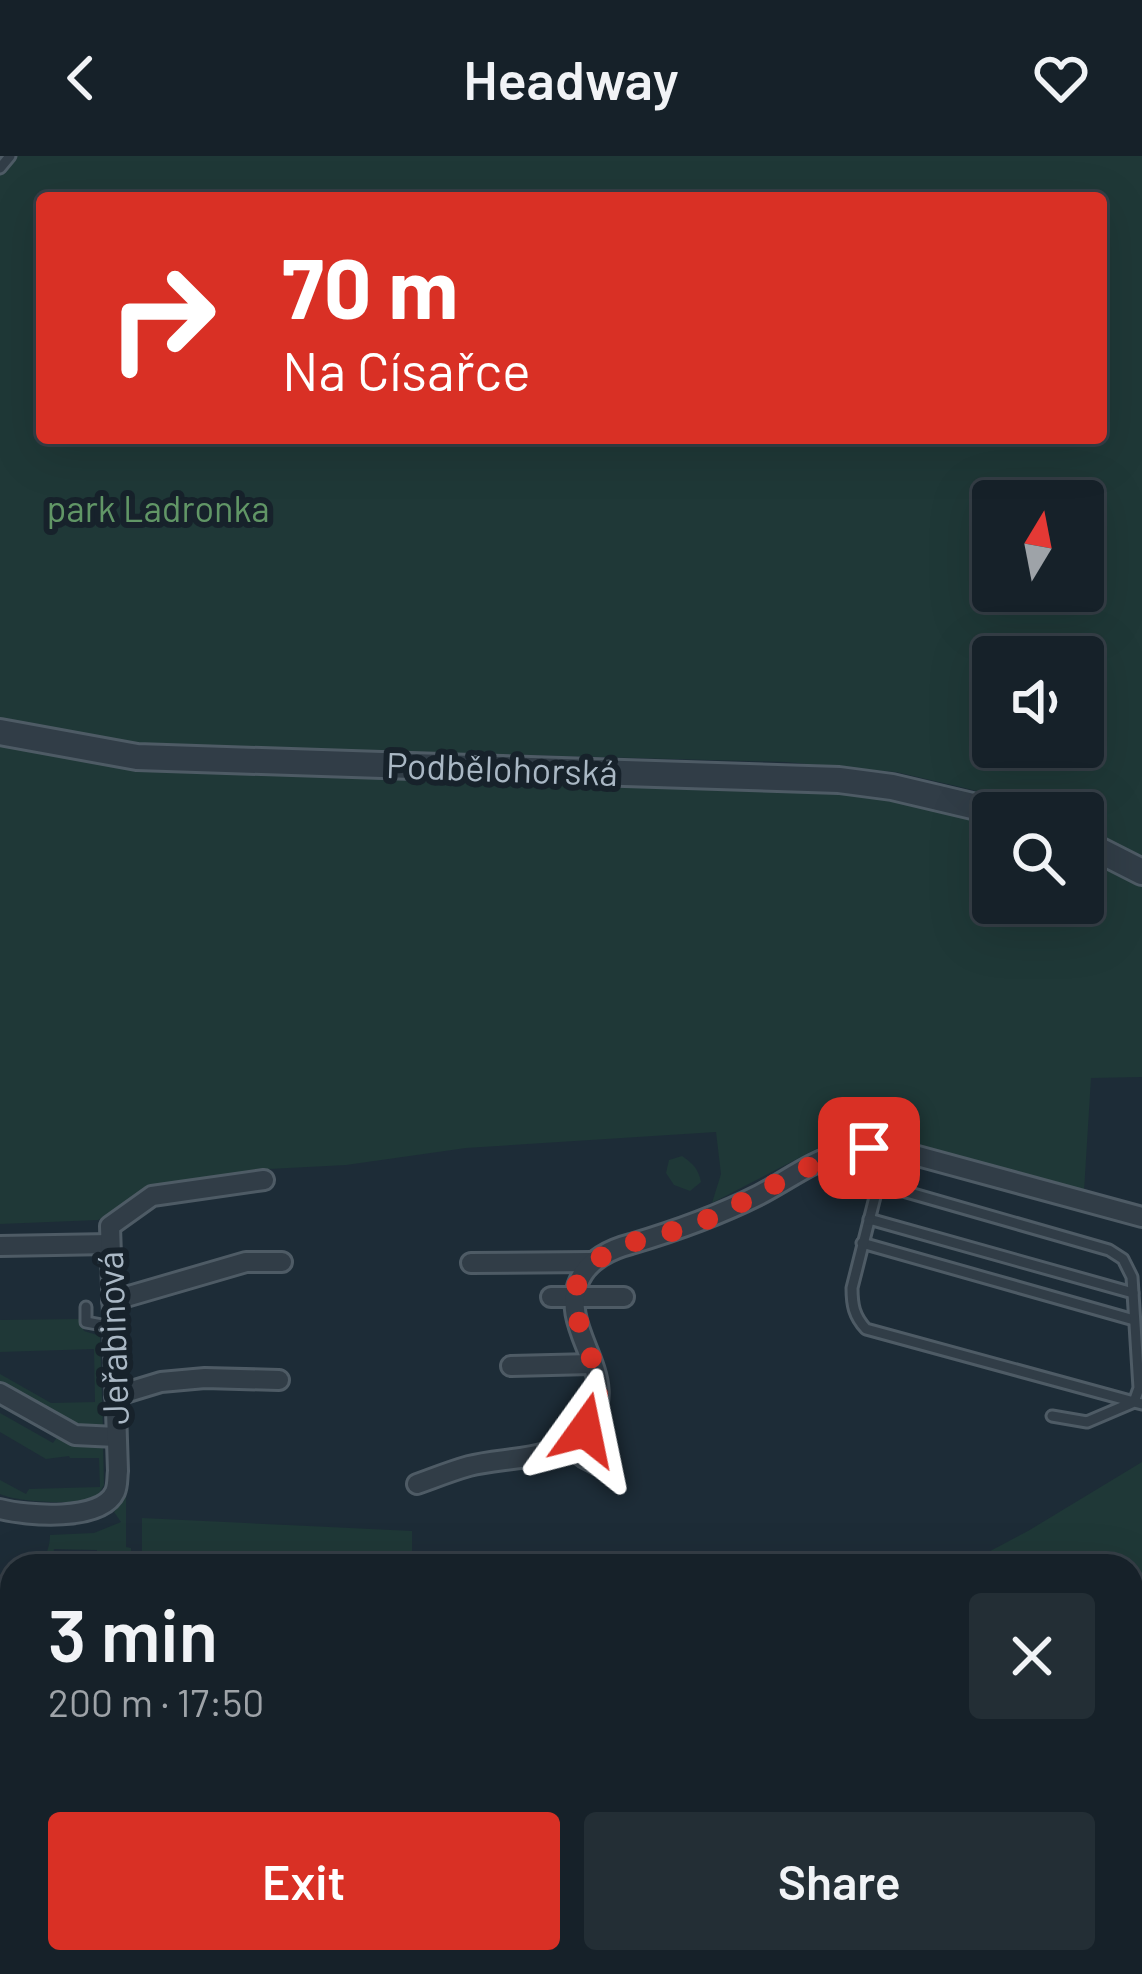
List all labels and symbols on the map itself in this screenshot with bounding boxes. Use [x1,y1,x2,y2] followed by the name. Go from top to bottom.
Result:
[972,480,1104,612] north arrow
[46,486,270,529] park label: park Ladronka
[386,742,619,793] street label: Podbělohorská
[818,1097,920,1199] pin
[87,1251,136,1425] street label: Jeřabinová
[522,1367,648,1493] position arrow

